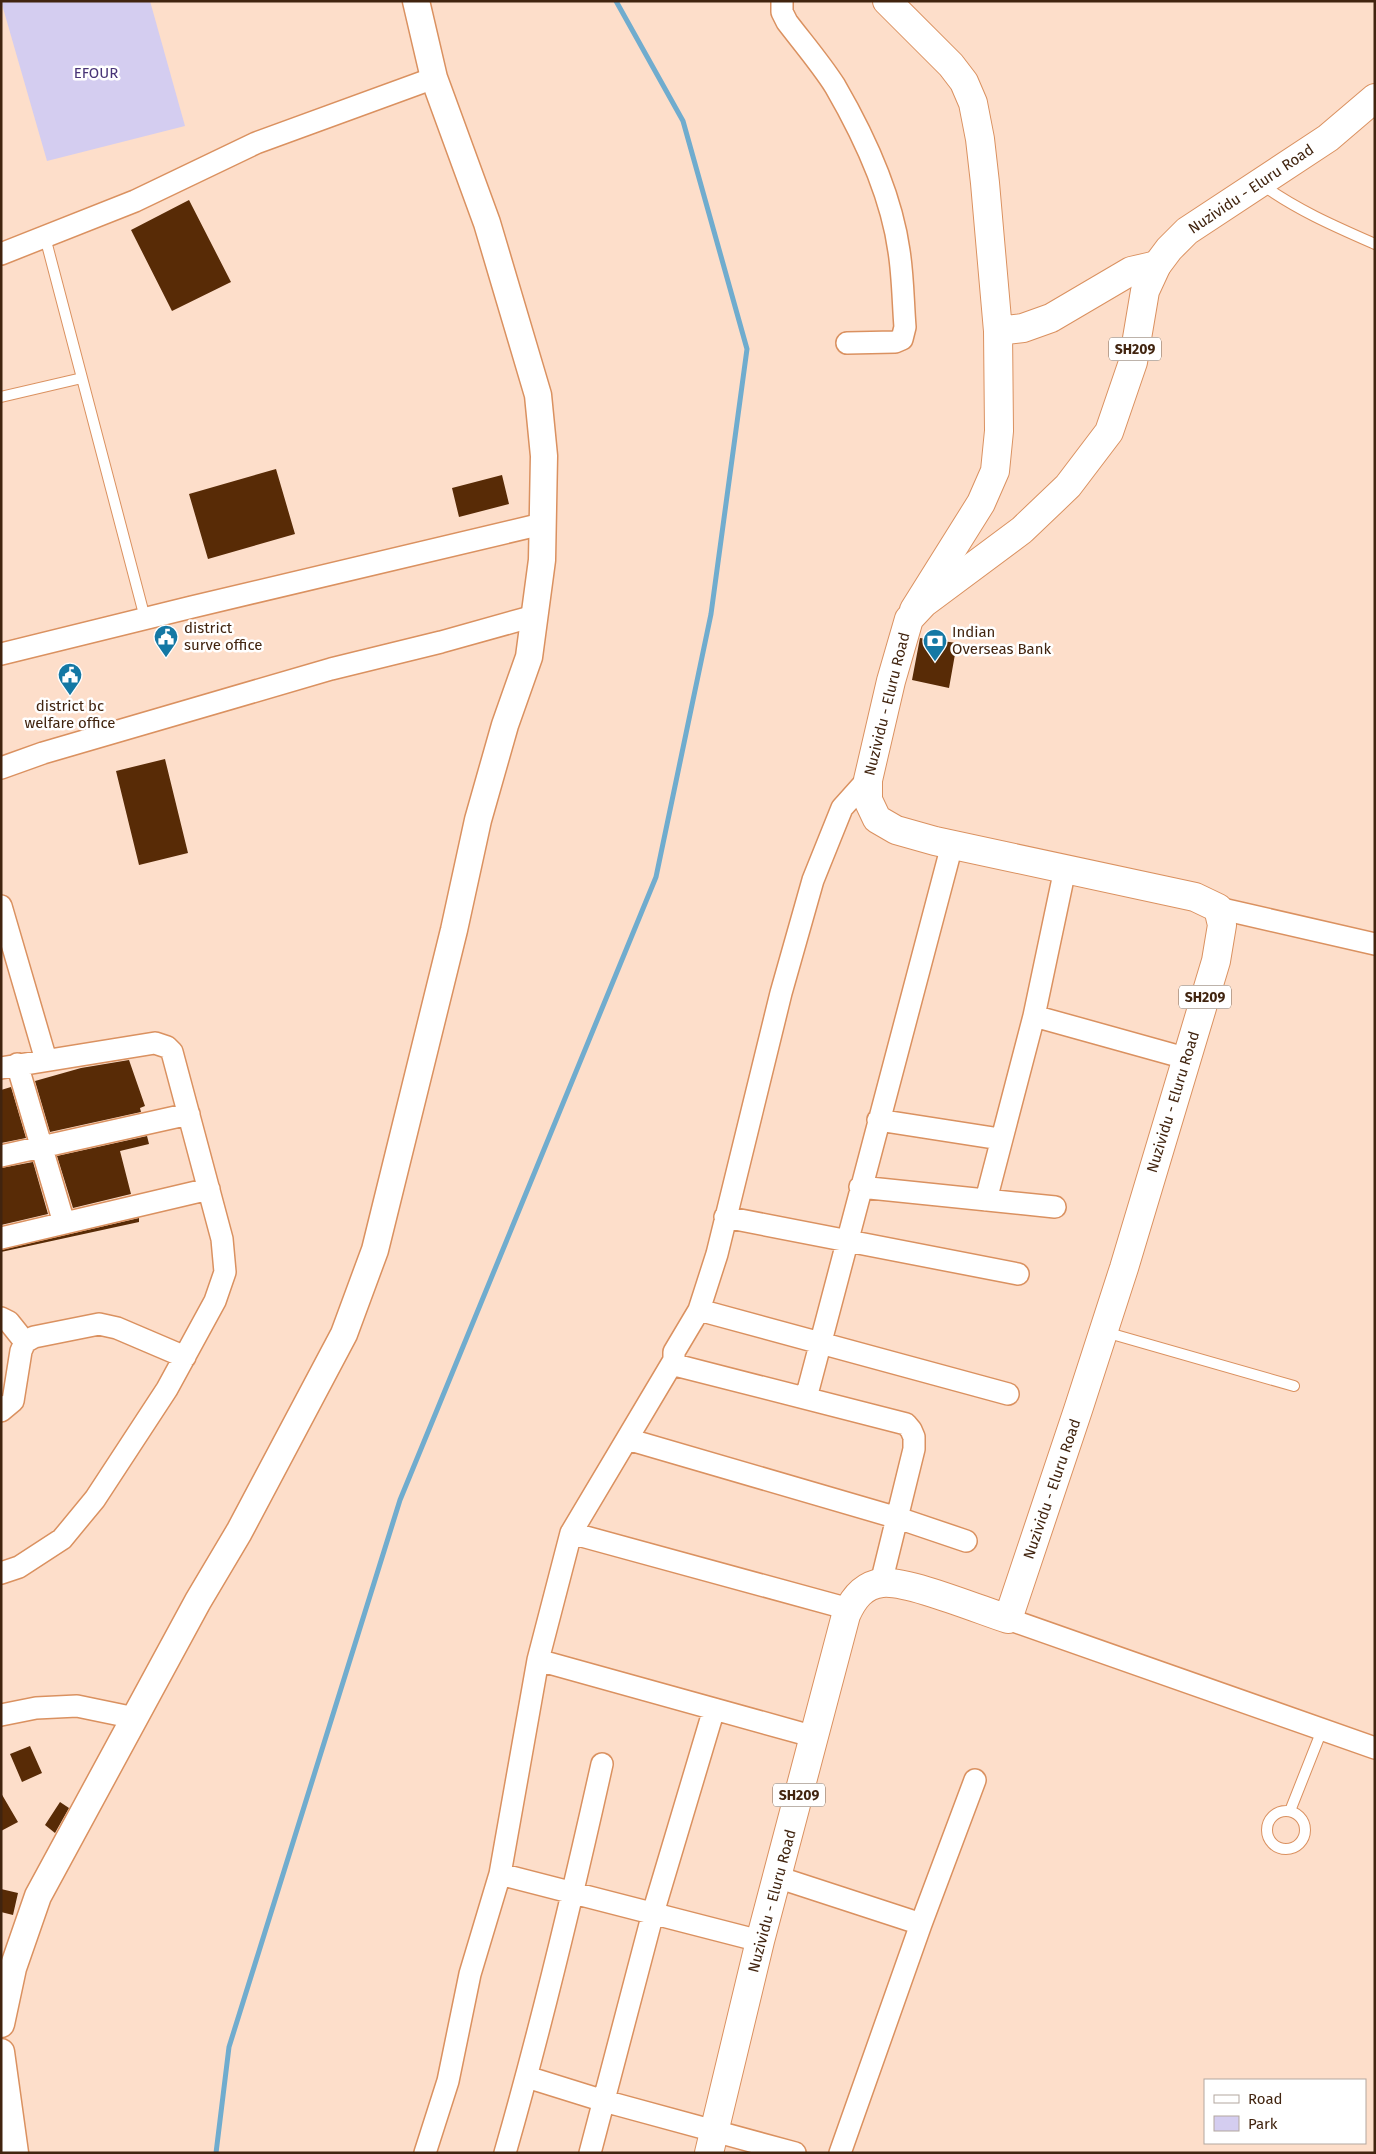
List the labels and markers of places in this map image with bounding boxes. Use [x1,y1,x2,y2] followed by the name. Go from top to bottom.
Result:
[184,619,262,654] place label: district surve office
[952,623,1052,658] place label: Indian Overseas Bank
[153,624,179,658] public building icon: district surve office
[922,628,948,662] bank icon: Indian Overseas Bank
[57,662,83,696] public building icon: district bc welfare office
[24,697,116,732] place label: district bc welfare office

